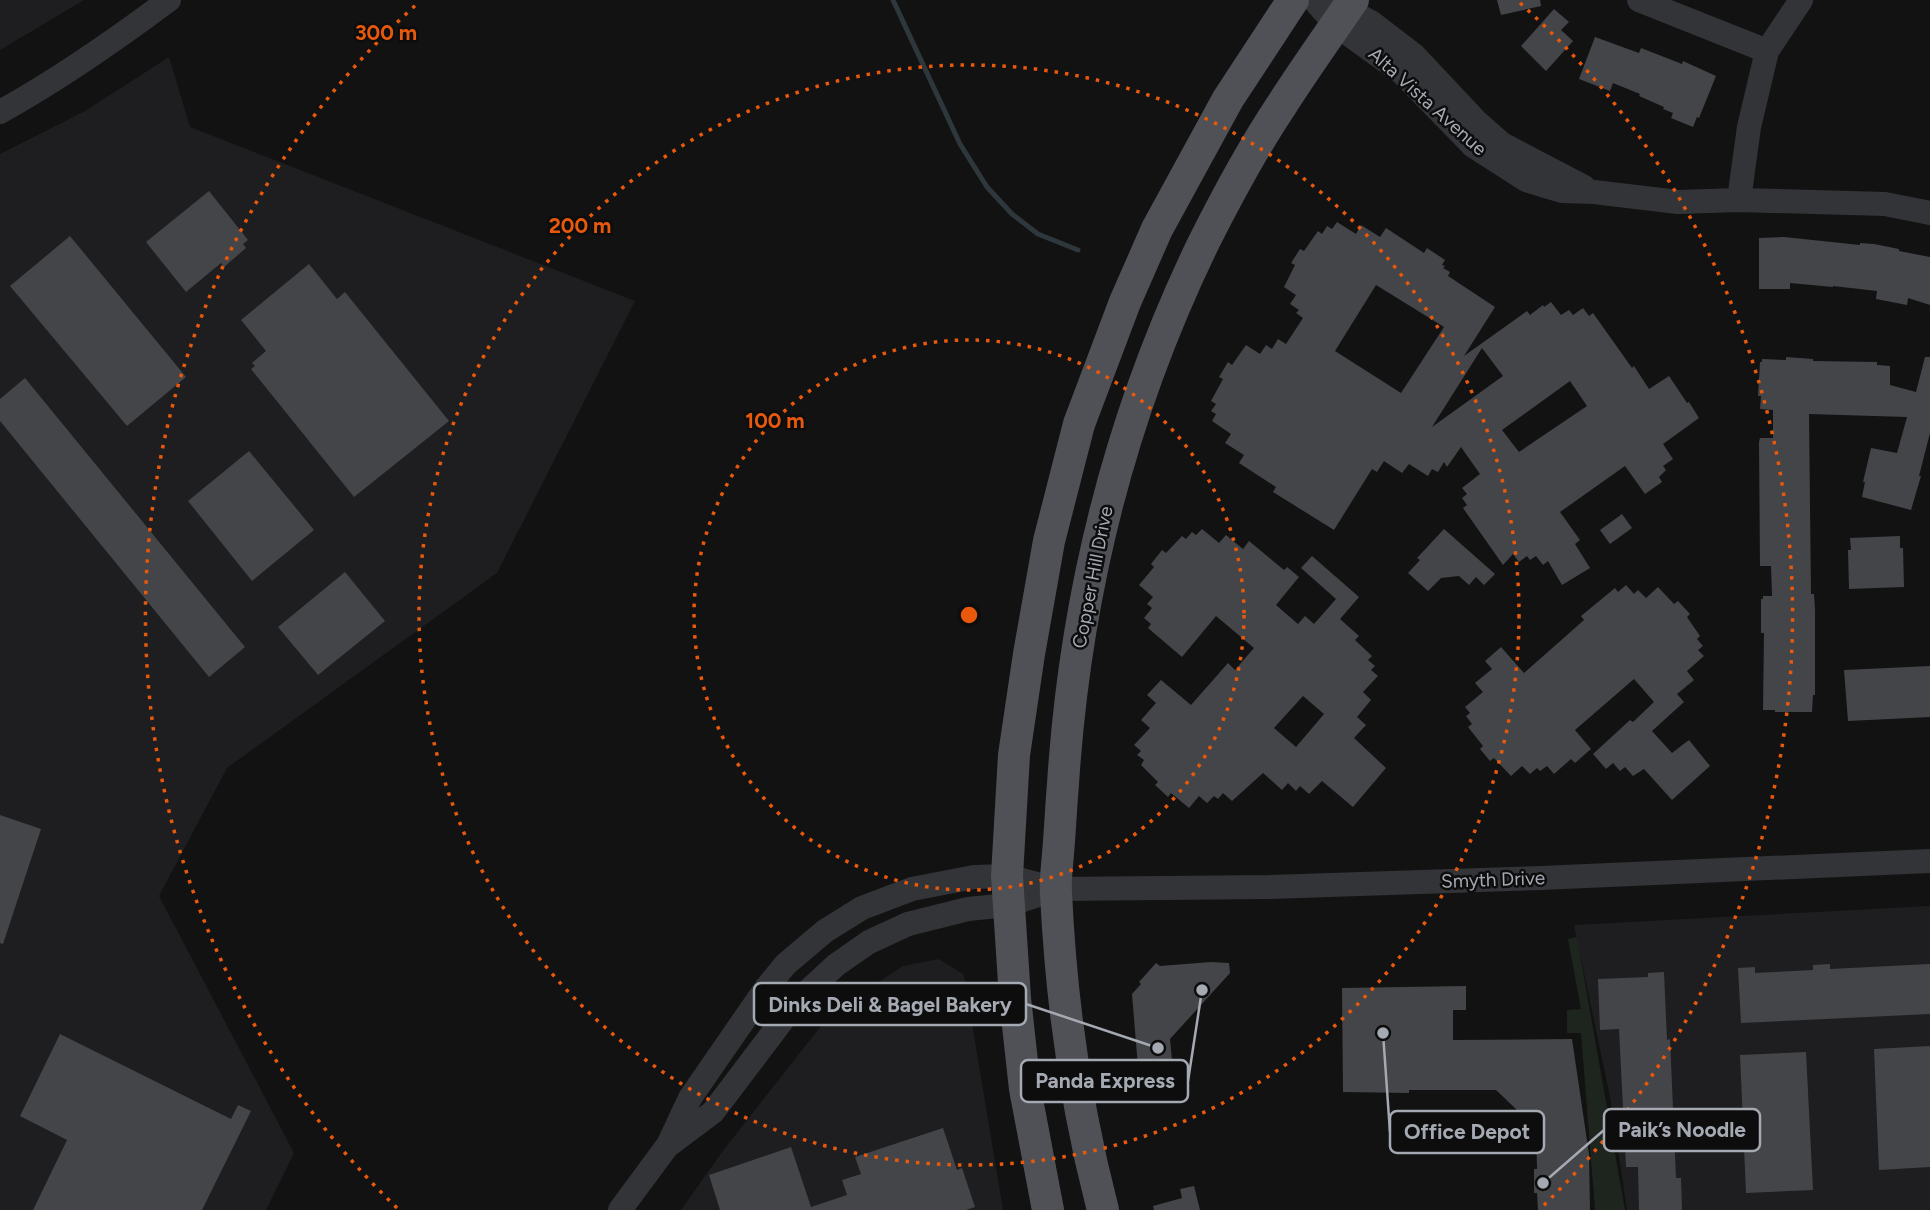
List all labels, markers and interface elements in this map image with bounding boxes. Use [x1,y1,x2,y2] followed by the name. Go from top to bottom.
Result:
[355,20,417,45] text: 300 m
[1364,42,1491,160] street label: Alta Vista Avenue
[549,213,611,238] text: 200 m
[745,408,805,433] text: 100 m
[1067,504,1118,650] street label: Copper Hill Drive
[957,603,981,627] centre of rings
[1441,866,1545,893] street label: Smyth Drive
[754,983,1026,1025] callout: Dinks Deli & Bagel Bakery
[768,992,1013,1017] text: Dinks Deli & Bagel Bakery
[1021,1060,1188,1102] callout: Panda Express
[1035,1068,1175,1093] text: Panda Express
[1604,1109,1760,1151] callout: Paik’s Noodle
[1390,1111,1544,1153] callout: Office Depot
[1618,1117,1746,1142] text: Paik’s Noodle
[1404,1119,1530,1144] text: Office Depot

